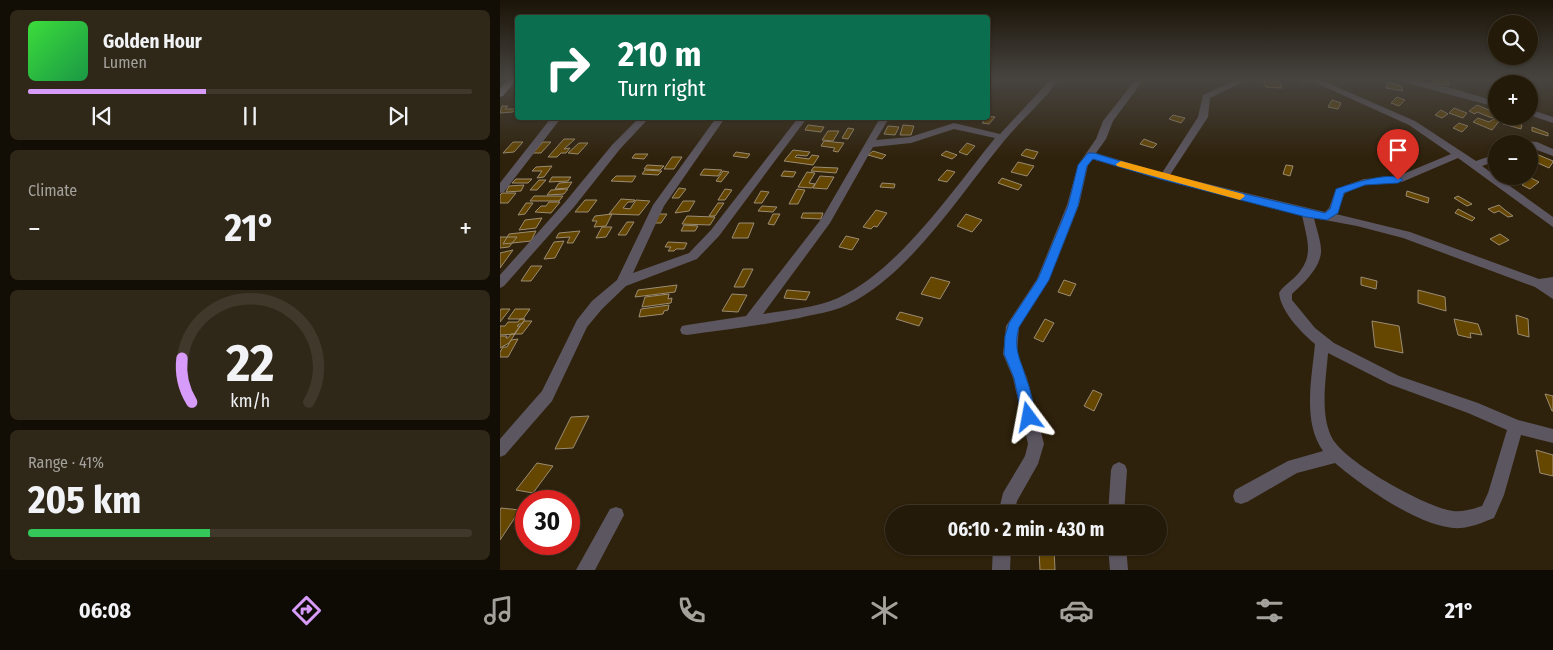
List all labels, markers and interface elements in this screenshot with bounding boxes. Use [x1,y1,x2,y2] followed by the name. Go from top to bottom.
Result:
[1488,15,1538,185] map controls
[1488,15,1538,65] button: search
[103,30,202,53] text: Golden Hour
[618,33,702,75] text: 210 m
[535,35,600,100] icon: right
[103,53,147,72] text: Lumen
[618,75,706,102] text: Turn right
[1488,75,1538,125] button: +
[88,102,116,130] icon: previous
[236,102,264,130] icon: pause
[384,102,412,130] icon: next
[1377,129,1419,180] pin
[1488,135,1538,185] button: −
[1384,136,1412,164] icon: arrive
[28,181,77,200] text: Climate
[225,205,275,251] text: 21°
[28,212,41,245] text: −
[459,212,472,245] text: +
[225,332,274,395] text: 22
[230,390,270,412] text: km/h
[1002,390,1054,442] position arrow
[28,453,104,472] text: Range · 41%
[28,477,141,523] text: 205 km
[515,490,580,555] speed limit sign: 30
[948,518,1104,541] text: 06:10 · 2 min · 430 m
[289,593,324,628] icon: directions
[481,593,516,628] icon: music
[674,593,709,628] icon: phone
[867,593,902,628] icon: climate
[1059,593,1094,628] icon: car
[1252,593,1287,628] icon: filters
[79,597,131,624] text: 06:08
[1445,597,1474,624] text: 21°

